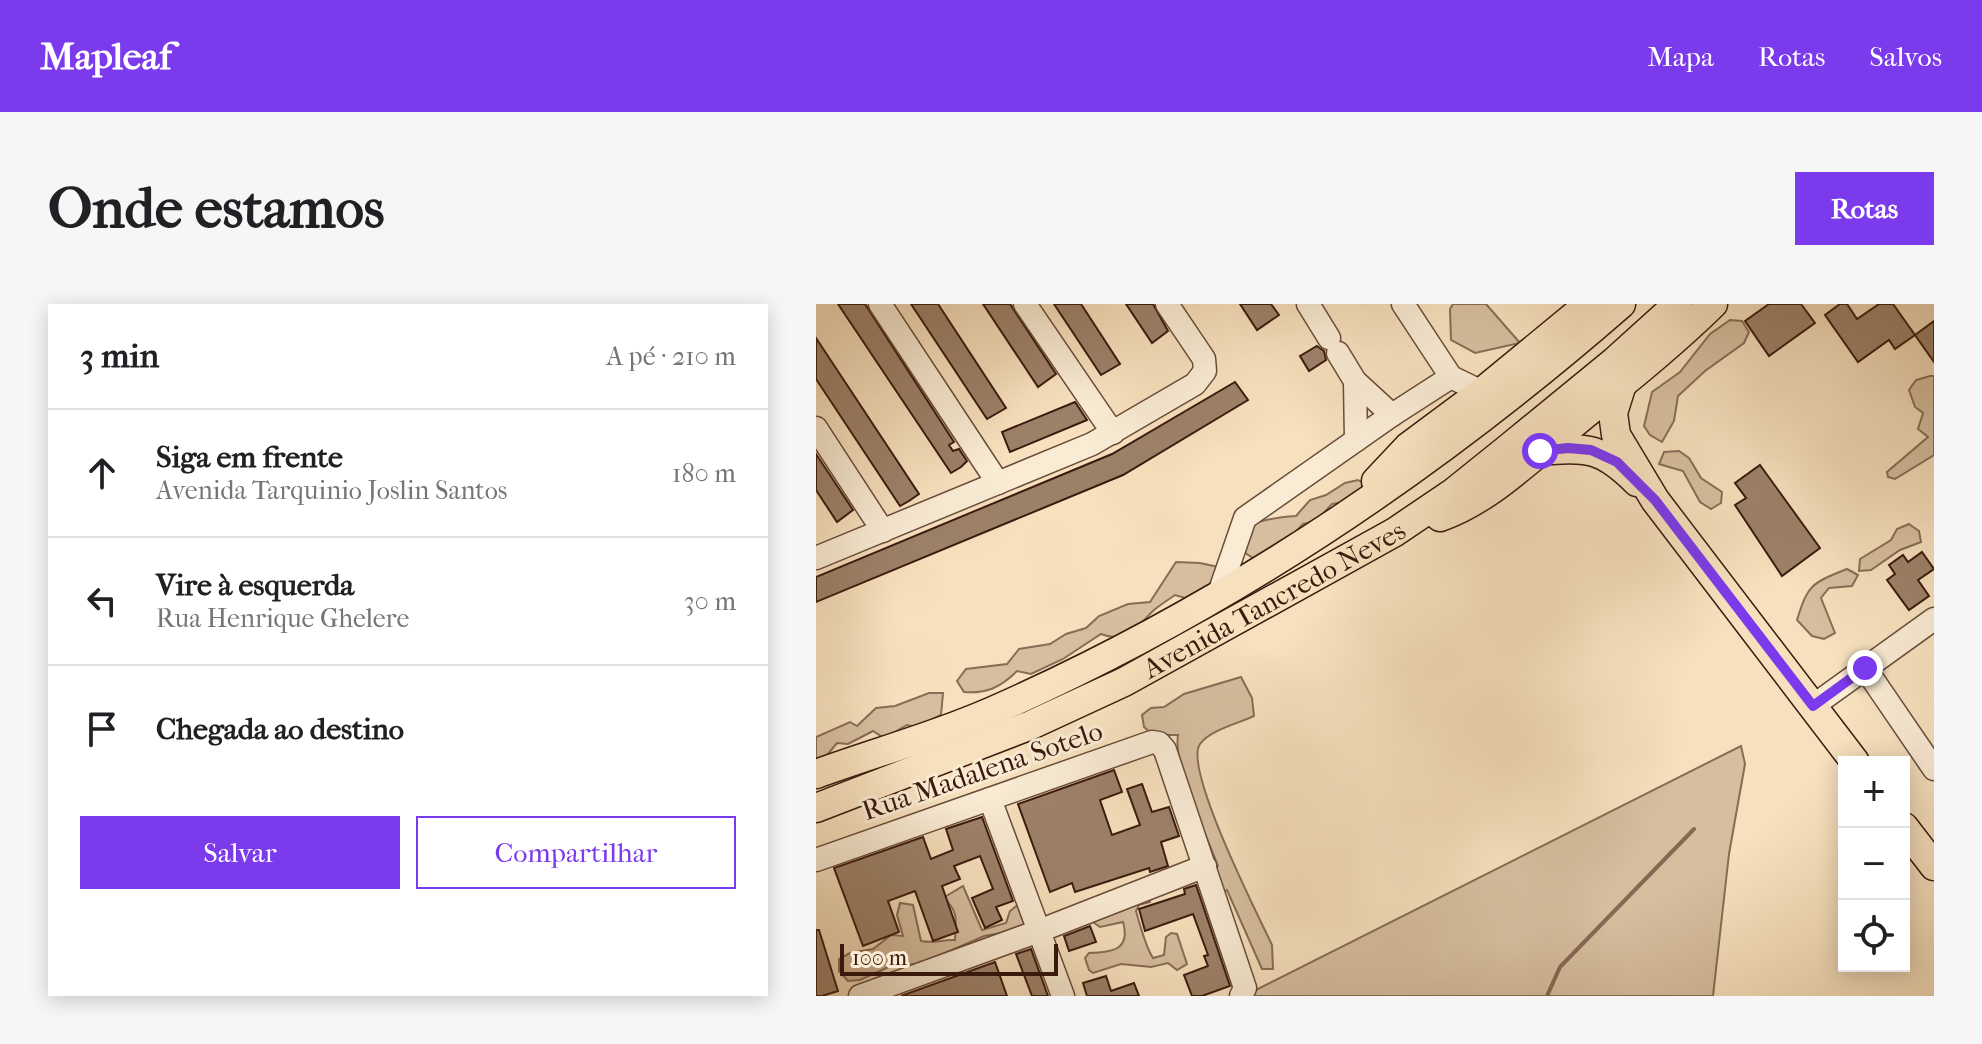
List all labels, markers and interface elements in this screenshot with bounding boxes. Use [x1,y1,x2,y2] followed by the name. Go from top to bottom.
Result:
[40,34,172,79] text: Mapleaf
[1647,40,1714,73] text: Mapa
[1758,40,1825,73] text: Rotas
[1869,40,1942,73] text: Salvos
[1795,172,1934,245] button: Rotas
[48,176,384,241] text: Onde estamos
[80,336,159,376] text: 3 min
[606,341,736,372] text: A pé · 210 m
[1522,433,1558,469] route start
[156,440,343,475] text: Siga em frente
[80,451,124,495] icon: ahead
[672,458,736,489] text: 180 m
[156,475,507,506] text: Avenida Tarquinio Joslin Santos
[1136,514,1412,686] street label: Avenida Tancredo Neves
[156,568,354,603] text: Vire à esquerda
[80,579,124,623] icon: left
[684,586,736,617] text: 30 m
[156,603,409,634] text: Rua Henrique Ghelere
[1847,650,1883,686] route end
[80,707,124,751] icon: arrive
[156,712,404,747] text: Chegada ao destino
[858,714,1107,827] street label: Rua Madalena Sotelo
[1838,756,1910,972] map controls
[1838,756,1910,828] button: +
[80,816,400,889] button: Salvar
[416,816,736,889] button: Compartilhar
[1838,828,1910,900] button: −
[1838,900,1910,972] button: locate
[840,940,1058,976] scale bar
[852,945,907,971] text: 100 m

